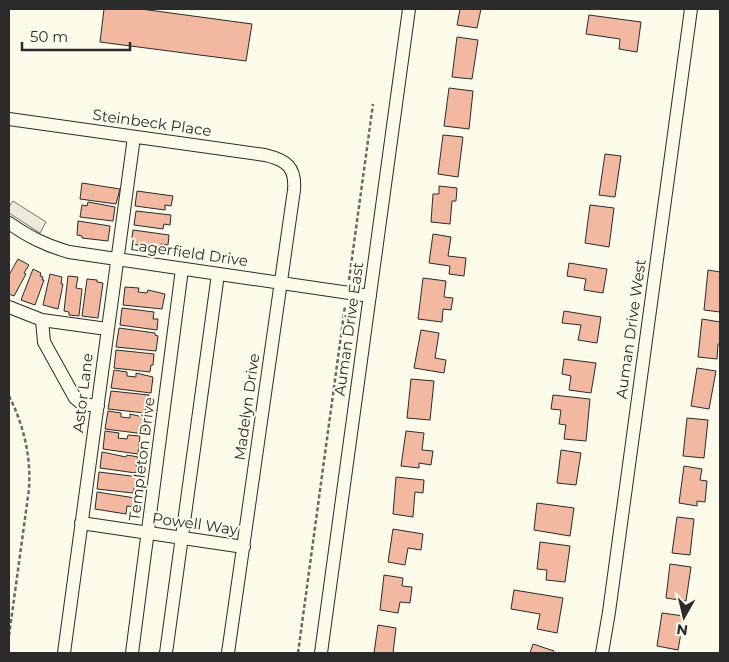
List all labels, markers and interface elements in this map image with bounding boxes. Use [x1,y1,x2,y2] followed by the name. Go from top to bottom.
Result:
[22,20,130,52] scale bar
[30,27,68,46] text: 50 m
[91,105,213,140] street label: Steinbeck Place
[129,235,249,270] street label: Lagerfield Drive
[611,258,650,400] street label: Auman Drive West
[330,261,367,397] street label: Auman Drive East
[68,352,97,434] street label: Astor Lane
[230,352,263,462] street label: Madelyn Drive
[124,396,159,522] street label: Templeton Drive
[151,508,240,539] street label: Powell Way
[659,592,709,642] north arrow
[675,620,689,640] text: N

